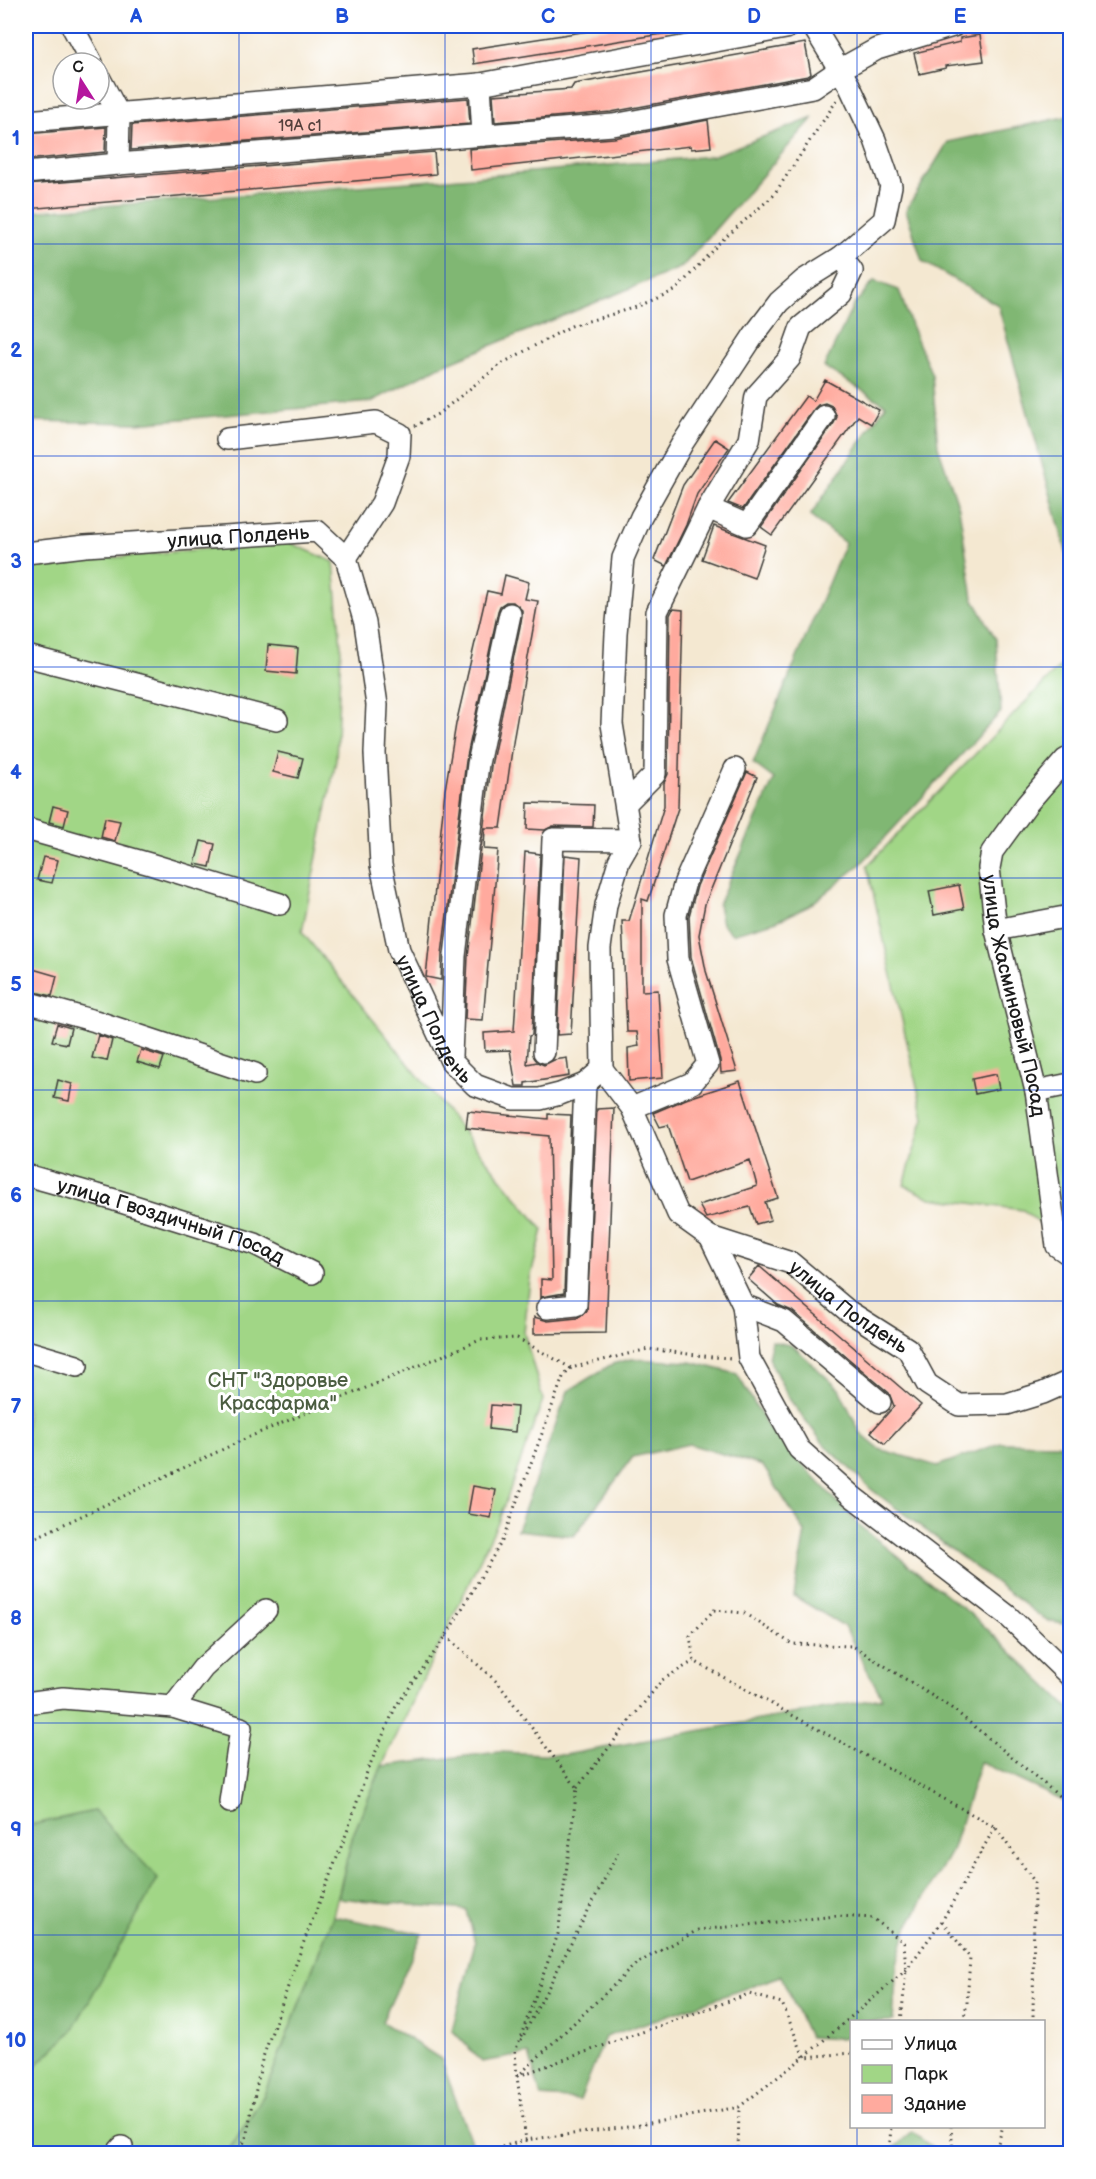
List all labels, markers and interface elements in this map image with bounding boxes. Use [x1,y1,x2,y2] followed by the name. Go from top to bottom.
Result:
[129,5,143,29] text: A
[335,5,349,29] text: B
[541,5,555,29] text: C
[747,5,761,29] text: D
[954,5,967,29] text: E
[51,51,111,111] north arrow
[71,57,86,78] text: С
[278,117,322,136] house number: 19А с1
[12,127,20,151] text: 1
[10,339,22,363] text: 2
[167,521,310,554] street label: улица Полдень
[10,550,22,574] text: 3
[10,761,22,785] text: 4
[977,874,1050,1118] street label: улица Жасминовый Посад
[390,952,477,1089] street label: улица Полдень
[10,973,22,997] text: 5
[54,1173,288,1270] street label: улица Гвоздичный Посад
[10,1184,22,1208] text: 6
[784,1256,912,1359] street label: улица Полдень
[208,1369,348,1416] park label: СНТ "Здоровье Красфарма"
[10,1395,22,1419] text: 7
[10,1607,22,1631] text: 8
[10,1818,22,1842] text: 9
[850,2020,1045,2128] legend
[6,2029,26,2053] text: 10
[904,2034,958,2055] text: Улица
[904,2064,948,2085] text: Парк
[904,2094,966,2115] text: Здание

